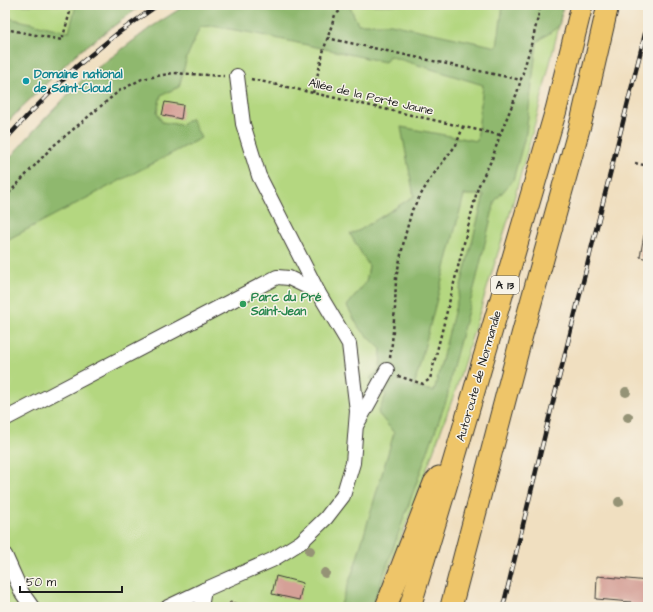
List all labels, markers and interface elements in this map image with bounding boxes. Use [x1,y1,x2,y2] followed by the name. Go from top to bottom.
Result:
[33,66,123,97] place label: Domaine national de Saint-Cloud
[307,74,436,120] street label: Allée de la Porte Jaune
[21,76,31,86] marker: Domaine national de Saint-Cloud
[491,276,519,294] road number: A 13
[250,289,322,320] place label: Parc du Pré Saint-Jean
[238,299,248,309] marker: Parc du Pré Saint-Jean
[452,308,506,443] street label: Autoroute de Normandie
[20,568,122,594] scale bar
[26,574,57,591] text: 50 m

